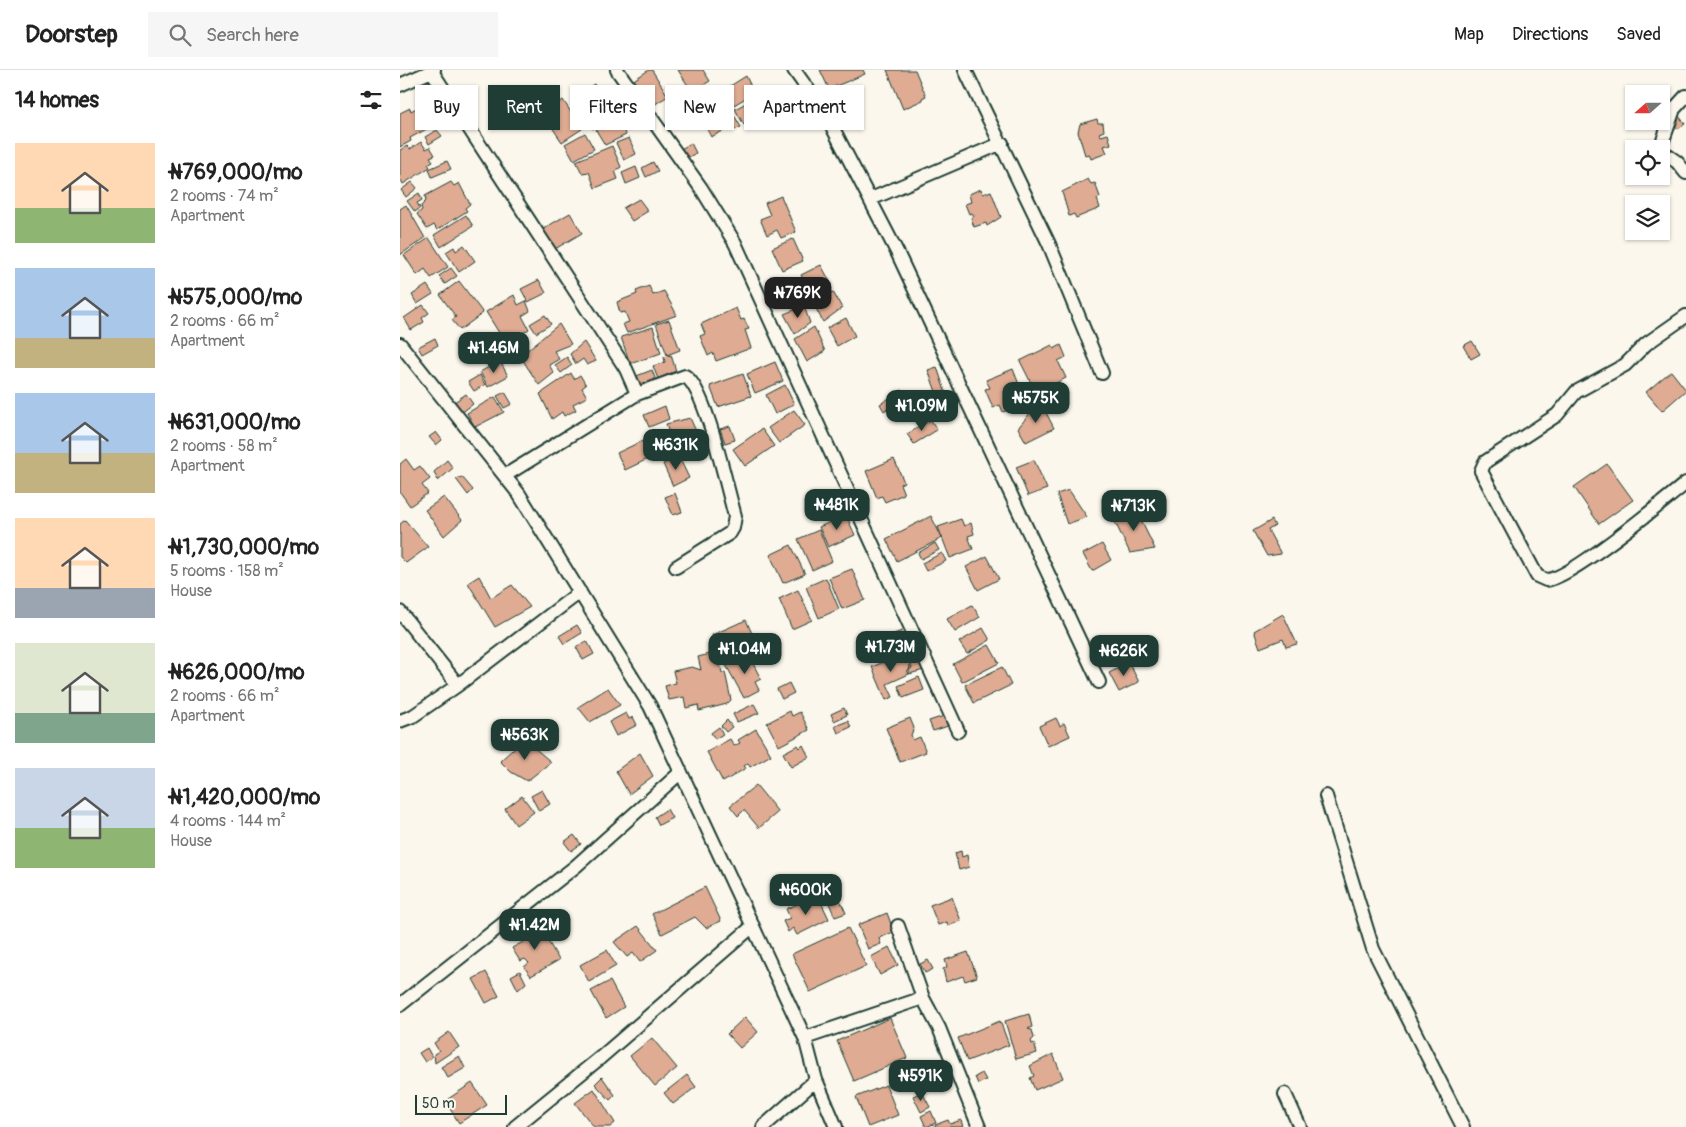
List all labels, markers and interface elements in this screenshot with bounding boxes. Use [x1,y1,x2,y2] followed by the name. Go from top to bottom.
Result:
[148,12,498,57] search box
[25,20,118,49] text: Doorstep
[166,21,194,49] icon: search
[206,23,299,47] text: Search here
[1454,23,1484,46] text: Map
[1512,23,1588,46] text: Directions
[1616,23,1661,46] text: Saved
[415,85,478,130] chip: Buy
[488,85,560,130] chip: Rent
[570,85,655,130] chip: Filters
[665,85,734,130] chip: New
[744,85,864,130] chip: Apartment
[1625,85,1670,130] north arrow
[1625,85,1670,240] map controls
[357,86,385,114] icon: filters
[15,87,99,114] text: 14 homes
[1625,140,1670,185] button: locate
[170,159,303,186] text: ₦769,000/mo
[55,163,115,223] icon: home
[170,186,279,206] text: 2 rooms · 74 m²
[1625,195,1670,240] button: layers
[170,206,245,226] text: Apartment
[763,276,833,319] pin: ₦769K
[775,283,821,303] text: ₦769K
[170,284,302,311] text: ₦575,000/mo
[55,288,115,348] icon: home
[170,311,280,331] text: 2 rooms · 66 m²
[170,331,245,351] text: Apartment
[453,332,535,374] pin: ₦1.46M
[469,338,519,358] text: ₦1.46M
[1001,382,1071,424] pin: ₦575K
[1013,388,1059,408] text: ₦575K
[881,390,963,432] pin: ₦1.09M
[897,396,947,416] text: ₦1.09M
[170,409,301,436] text: ₦631,000/mo
[55,413,115,473] icon: home
[641,428,711,471] pin: ₦631K
[654,435,698,455] text: ₦631K
[170,436,278,456] text: 2 rooms · 58 m²
[170,456,245,476] text: Apartment
[802,488,872,531] pin: ₦481K
[1099,490,1169,532] pin: ₦713K
[816,495,858,515] text: ₦481K
[1113,496,1155,516] text: ₦713K
[170,534,319,561] text: ₦1,730,000/mo
[55,538,115,598] icon: home
[170,561,284,581] text: 5 rooms · 158 m²
[170,581,212,601] text: House
[850,630,932,673] pin: ₦1.73M
[704,632,786,675] pin: ₦1.04M
[1089,634,1159,677] pin: ₦626K
[867,637,915,657] text: ₦1.73M
[719,639,771,659] text: ₦1.04M
[1101,641,1147,661] text: ₦626K
[170,659,305,686] text: ₦626,000/mo
[55,663,115,723] icon: home
[170,686,280,706] text: 2 rooms · 66 m²
[170,706,245,726] text: Apartment
[490,718,560,761] pin: ₦563K
[502,725,548,745] text: ₦563K
[170,784,320,811] text: ₦1,420,000/mo
[55,788,115,848] icon: home
[170,811,286,831] text: 4 rooms · 144 m²
[170,831,212,851] text: House
[771,874,841,916] pin: ₦600K
[781,880,831,900] text: ₦600K
[494,908,576,951] pin: ₦1.42M
[510,915,560,935] text: ₦1.42M
[886,1060,956,1102] pin: ₦591K
[900,1066,942,1086] text: ₦591K
[415,1092,508,1115] scale bar
[422,1095,455,1112] text: 50 m

